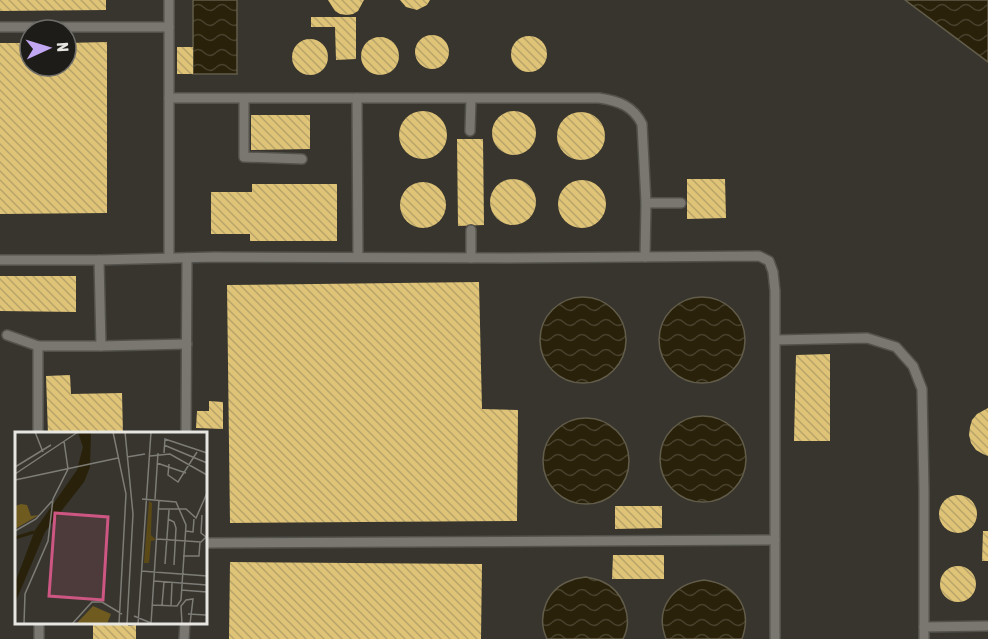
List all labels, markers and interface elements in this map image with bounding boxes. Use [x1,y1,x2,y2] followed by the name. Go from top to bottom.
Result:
[18,18,78,78] north arrow
[54,42,72,52] text: N
[15,432,207,624] inset map

